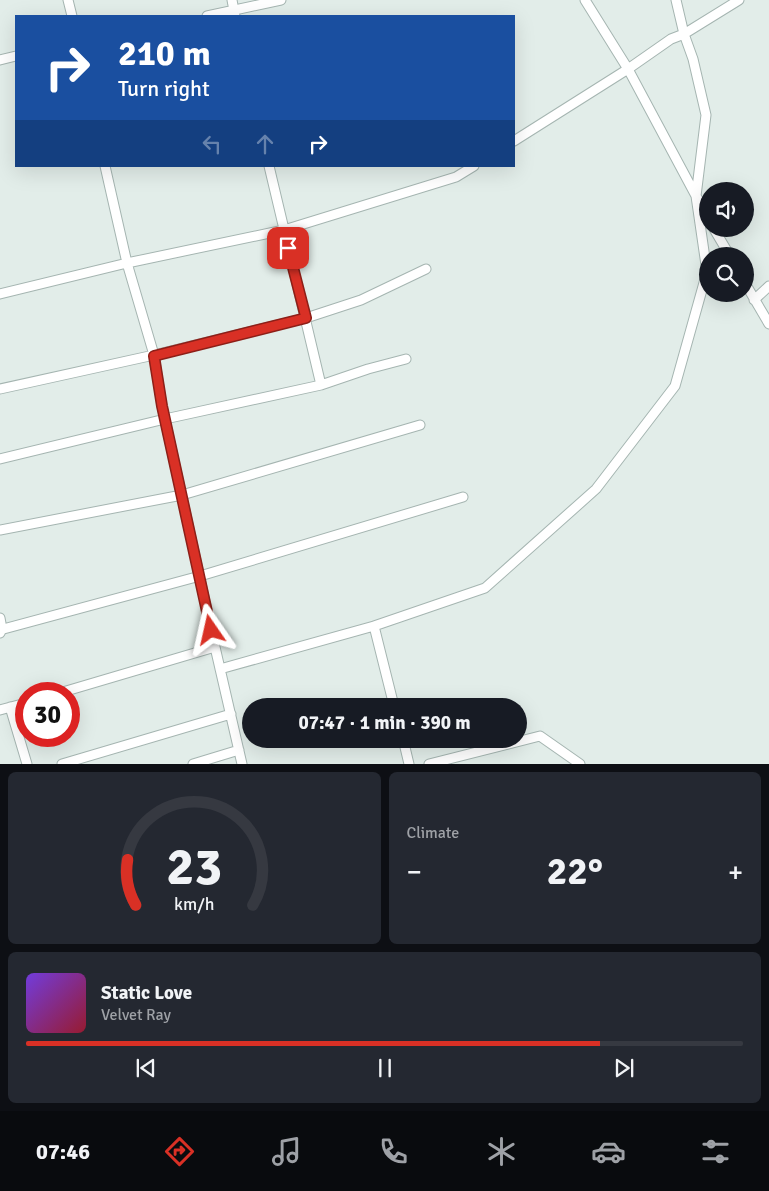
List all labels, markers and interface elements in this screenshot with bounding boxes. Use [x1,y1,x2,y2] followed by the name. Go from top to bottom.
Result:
[118,32,211,75] text: 210 m
[35,35,100,100] icon: right
[118,75,210,102] text: Turn right
[198,130,226,158] icon: left
[251,130,279,158] icon: ahead
[304,130,332,158] icon: right
[699,182,754,302] map controls
[699,182,754,237] button: sound
[267,227,309,269] pin
[274,234,302,262] icon: arrive
[699,247,754,302] button: search
[184,603,236,655] position arrow
[15,682,80,747] speed limit sign: 30
[298,711,471,735] text: 07:47 · 1 min · 390 m
[407,823,459,843] text: Climate
[166,835,222,899] text: 23
[547,848,603,895] text: 22°
[407,855,422,889] text: −
[728,855,743,889] text: +
[174,893,214,915] text: km/h
[101,981,192,1005] text: Static Love
[101,1005,171,1025] text: Velvet Ray
[132,1054,160,1082] icon: previous
[371,1054,399,1082] icon: pause
[610,1054,638,1082] icon: next
[162,1134,197,1169] icon: directions
[269,1134,304,1169] icon: music
[376,1134,411,1169] icon: phone
[484,1134,519,1169] icon: climate
[591,1134,626,1169] icon: car
[698,1134,733,1169] icon: filters
[36,1138,90,1165] text: 07:46

